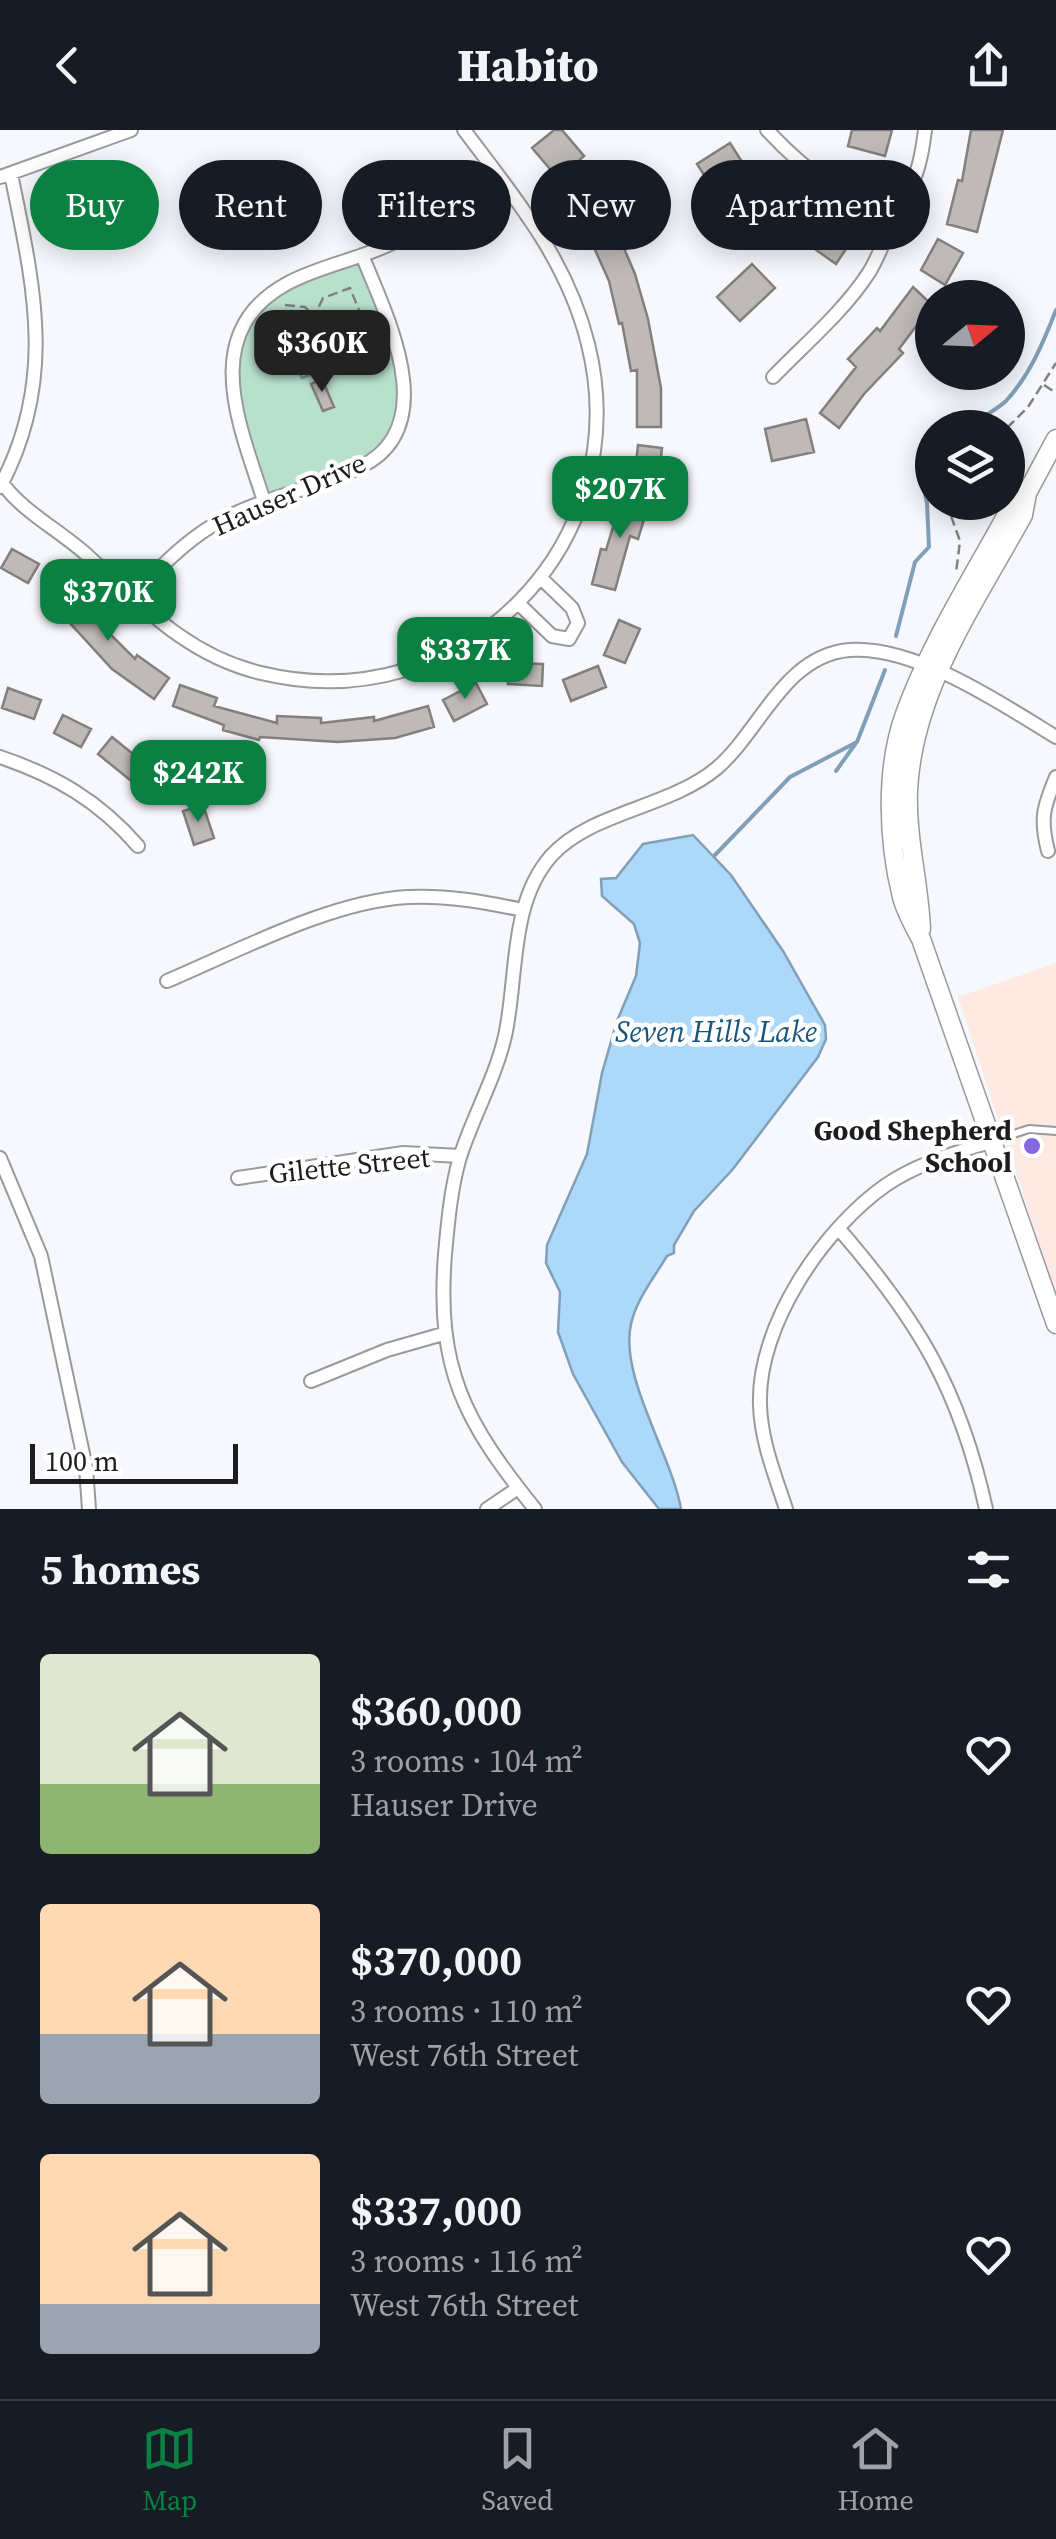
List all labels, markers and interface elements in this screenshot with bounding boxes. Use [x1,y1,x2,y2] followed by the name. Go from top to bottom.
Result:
[457,34,599,96] text: Habito
[40,38,95,93] icon: back
[961,38,1016,93] icon: share
[30,160,159,250] chip: Buy
[179,160,322,250] chip: Rent
[342,160,511,250] chip: Filters
[531,160,671,250] chip: New
[691,160,930,250] chip: Apartment
[915,280,1025,390] north arrow
[915,280,1025,520] map controls
[252,310,392,395] pin: $360K
[276,320,368,364] text: $360K
[915,410,1025,520] button: layers
[206,443,372,545] street label: Hauser Drive
[550,456,690,541] pin: $207K
[574,466,666,510] text: $207K
[38,559,178,644] pin: $370K
[62,569,154,613] text: $370K
[395,617,535,702] pin: $337K
[419,627,511,671] text: $337K
[128,740,268,825] pin: $242K
[152,750,244,794] text: $242K
[615,1011,817,1052] water label: Seven Hills Lake
[814,1111,1012,1181] place label: Good Shepherd School
[1021,1135,1043,1157] marker: Good Shepherd School
[267,1138,432,1192] street label: Gilette Street
[30,1439,238,1484] scale bar
[45,1442,119,1480] text: 100 m
[40,1540,200,1598] text: 5 homes
[961,1542,1016,1597] icon: filters
[350,1681,522,1739] text: $360,000
[120,1694,240,1814] icon: home
[961,1727,1016,1782] icon: heart
[350,1739,583,1783] text: 3 rooms · 104 m²
[350,1783,538,1827] text: Hauser Drive
[350,1931,522,1989] text: $370,000
[120,1944,240,2064] icon: home
[961,1977,1016,2032] icon: heart
[350,1989,583,2033] text: 3 rooms · 110 m²
[350,2033,578,2077] text: West 76th Street
[350,2181,522,2239] text: $337,000
[120,2194,240,2314] icon: home
[961,2227,1016,2282] icon: heart
[350,2239,583,2283] text: 3 rooms · 116 m²
[350,2283,578,2327] text: West 76th Street
[142,2421,197,2519] tab: Map
[481,2421,553,2519] tab: Saved
[837,2421,914,2519] tab: Home

